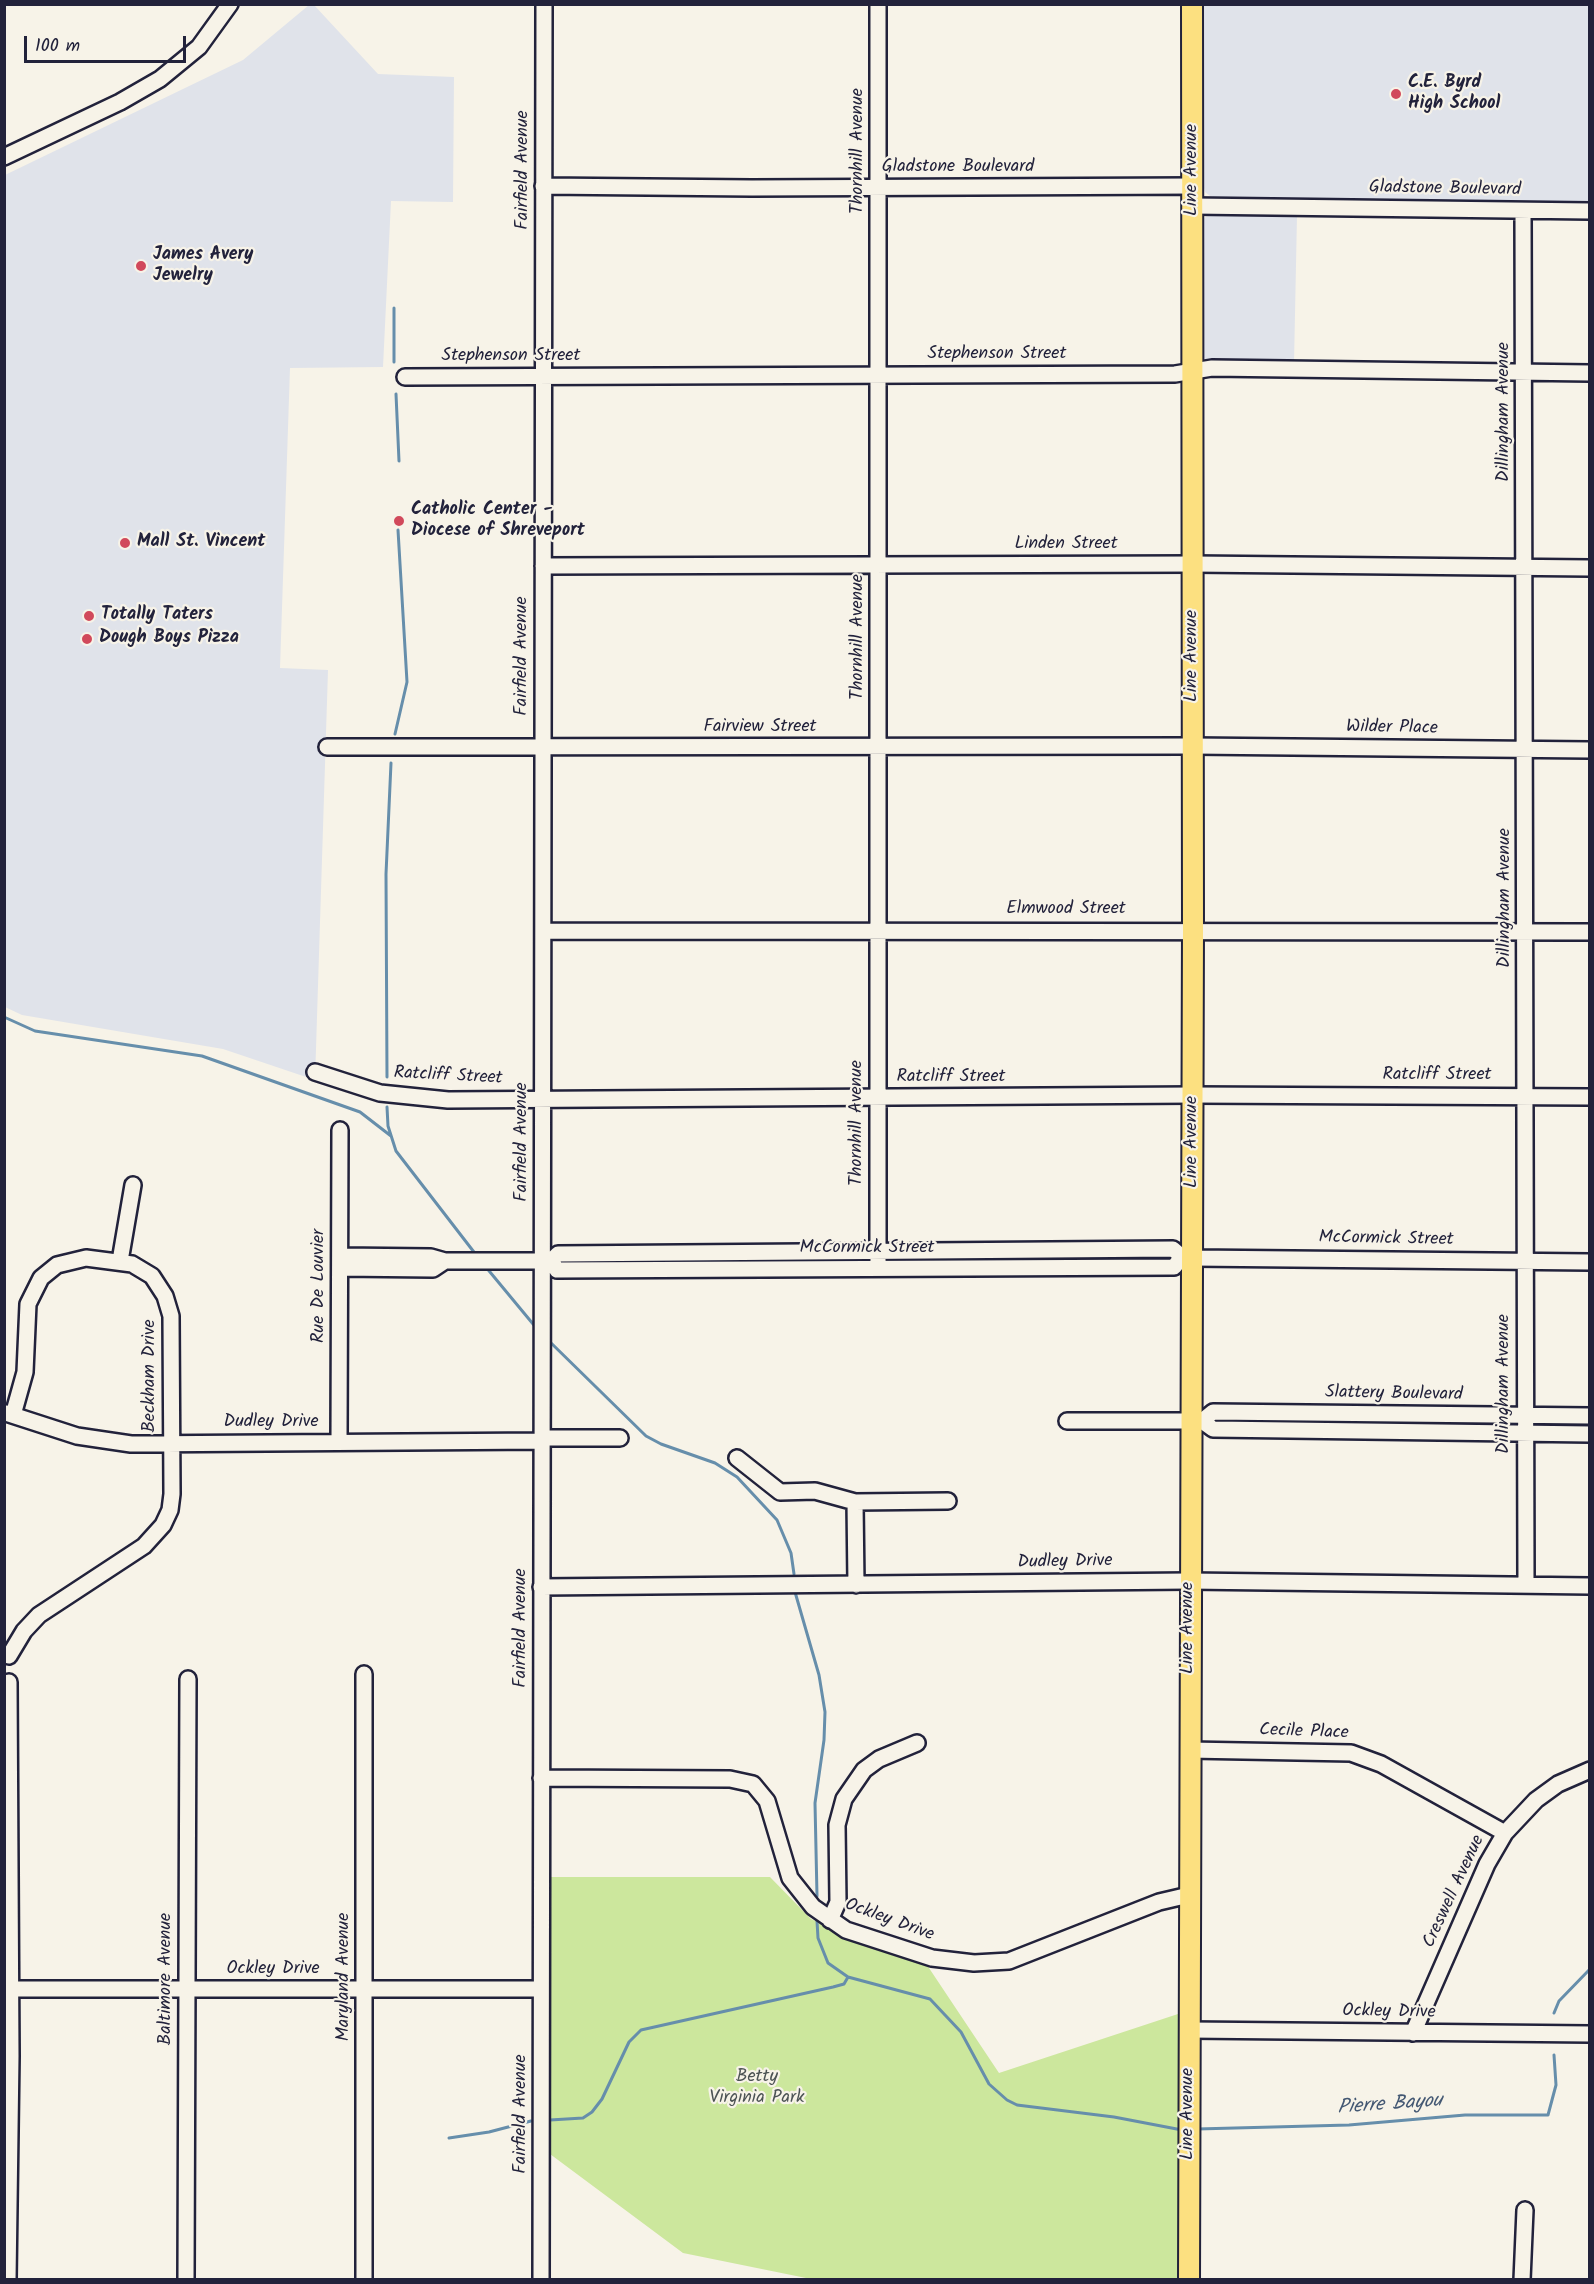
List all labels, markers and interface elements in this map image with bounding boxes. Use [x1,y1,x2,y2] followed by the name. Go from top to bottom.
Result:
[27,24,189,62] scale bar
[35,32,80,61] text: 100 m
[1408,73,1500,116] place label: C.E. Byrd High School
[1389,87,1403,101] marker: C.E. Byrd High School
[848,88,870,214] street label: Thornhill Avenue
[513,110,535,230] street label: Fairfield Avenue
[1182,124,1204,216] street label: Line Avenue
[882,157,1034,179] street label: Gladstone Boulevard
[1369,178,1521,202] street label: Gladstone Boulevard
[153,245,253,288] place label: James Avery Jewelry
[134,259,148,273] marker: James Avery Jewelry
[1494,342,1516,482] street label: Dillingham Avenue
[928,344,1066,366] street label: Stephenson Street
[442,346,580,368] street label: Stephenson Street
[411,500,585,542] place label: Catholic Center - Diocese of Shreveport
[392,514,406,528] marker: Catholic Center - Diocese of Shreveport
[137,532,265,554] place label: Mall St. Vincent
[1014,534,1118,556] street label: Linden Street
[118,536,132,550] marker: Mall St. Vincent
[848,574,870,700] street label: Thornhill Avenue
[512,596,534,716] street label: Fairfield Avenue
[101,605,213,627] place label: Totally Taters
[82,609,96,623] marker: Totally Taters
[1182,610,1204,702] street label: Line Avenue
[99,628,239,650] place label: Dough Boys Pizza
[80,632,94,646] marker: Dough Boys Pizza
[703,717,817,739] street label: Fairview Street
[1346,717,1438,741] street label: Wilder Place
[1495,828,1517,968] street label: Dillingham Avenue
[1006,899,1126,921] street label: Elmwood Street
[847,1060,869,1186] street label: Thornhill Avenue
[393,1063,503,1091] street label: Ratcliff Street
[1382,1065,1492,1087] street label: Ratcliff Street
[896,1067,1006,1089] street label: Ratcliff Street
[512,1082,534,1202] street label: Fairfield Avenue
[1182,1096,1204,1188] street label: Line Avenue
[1318,1228,1454,1252] street label: McCormick Street
[309,1229,331,1343] street label: Rue De Louvier
[799,1238,935,1260] street label: McCormick Street
[1494,1314,1516,1454] street label: Dillingham Avenue
[140,1319,162,1433] street label: Beckham Drive
[1325,1383,1463,1407] street label: Slattery Boulevard
[224,1412,318,1434] street label: Dudley Drive
[1017,1551,1113,1575] street label: Dudley Drive
[511,1568,533,1688] street label: Fairfield Avenue
[1178,1582,1200,1674] street label: Line Avenue
[1259,1721,1349,1745] street label: Cecile Place
[1419,1832,1491,1952] street label: Creswell Avenue
[842,1895,936,1947] street label: Ockley Drive
[156,1913,178,2045] street label: Baltimore Avenue
[334,1913,356,2041] street label: Maryland Avenue
[226,1959,320,1981] street label: Ockley Drive
[1342,2001,1436,2025] street label: Ockley Drive
[511,2054,533,2174] street label: Fairfield Avenue
[710,2067,804,2110] park label: Betty Virginia Park
[1178,2068,1200,2160] street label: Line Avenue
[1337,2090,1443,2122] water label: Pierre Bayou

